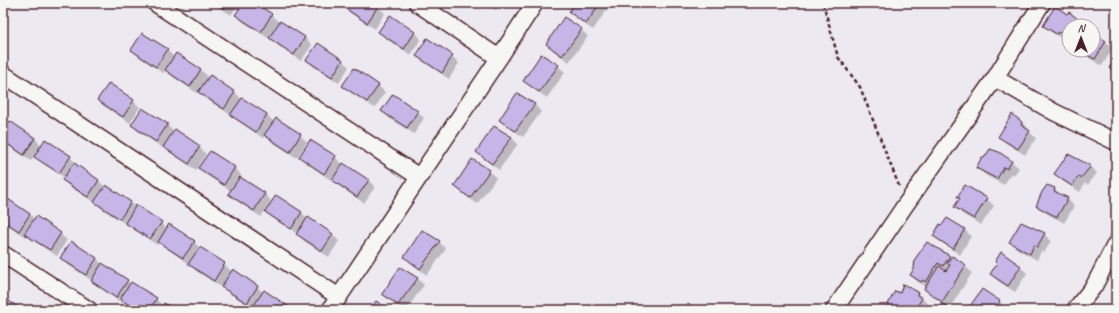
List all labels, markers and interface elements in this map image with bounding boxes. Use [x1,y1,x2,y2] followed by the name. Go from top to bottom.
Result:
[1061,18,1101,58] north arrow
[1078,21,1087,35] text: N

